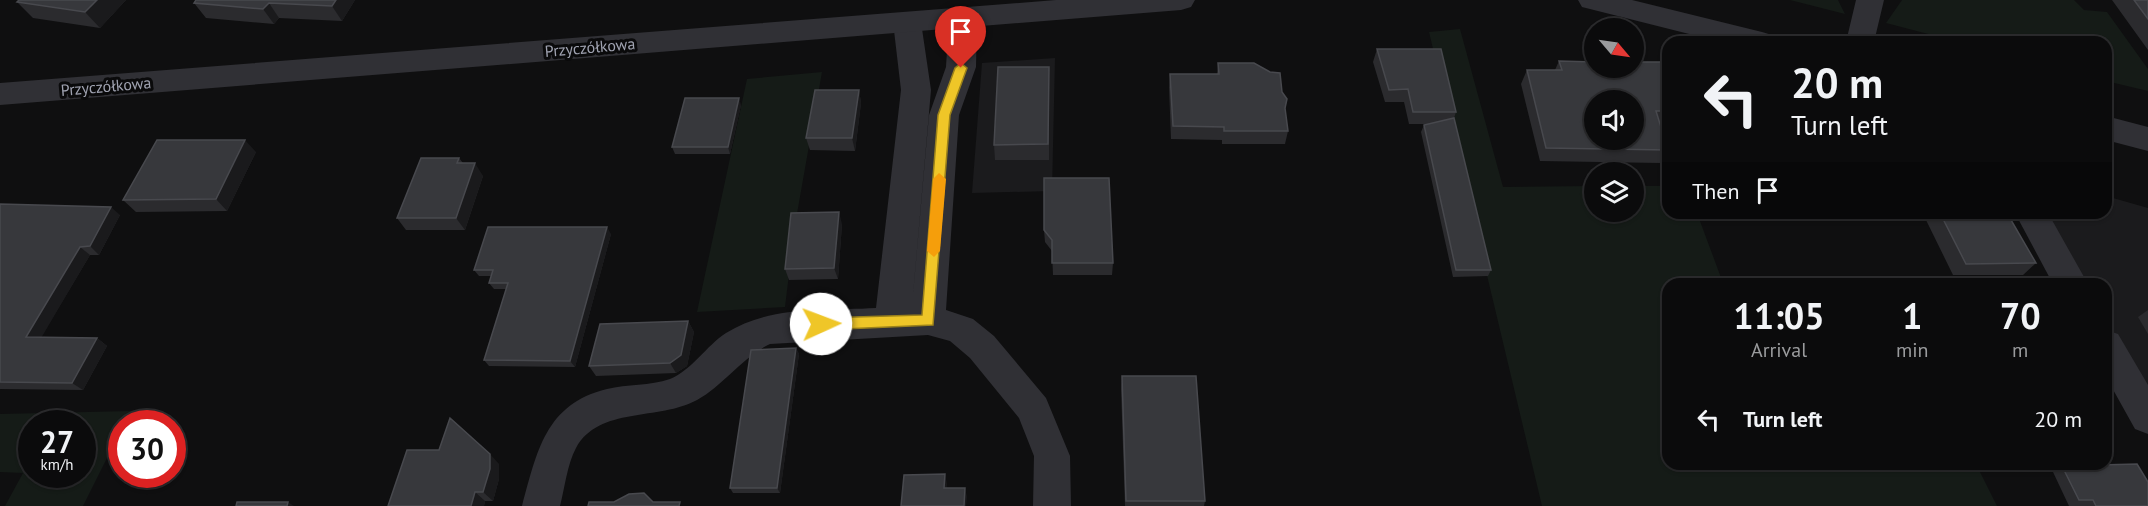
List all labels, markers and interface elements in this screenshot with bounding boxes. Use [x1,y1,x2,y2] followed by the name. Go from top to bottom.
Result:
[935,6,986,68] pin
[944,15,977,48] icon: arrive
[1584,18,1644,78] north arrow
[1584,18,1644,222] map controls
[544,33,636,61] street label: Przyczółkowa
[1791,55,1883,110] text: 20 m
[1692,60,1770,138] icon: left
[60,72,152,100] street label: Przyczółkowa
[1584,90,1644,150] button: sound
[1791,108,1888,142] text: Turn left
[1584,162,1644,222] button: layers
[1751,174,1784,207] icon: arrive
[1692,177,1739,205] text: Then
[789,292,853,356] position arrow
[1733,292,1825,339] text: 11:05
[1902,292,1922,339] text: 1
[2000,292,2041,339] text: 70
[1751,337,1807,363] text: Arrival
[1896,337,1929,363] text: min
[2012,337,2028,363] text: m
[1692,403,1725,436] icon: left
[1743,405,1823,433] text: Turn left
[2034,405,2082,433] text: 20 m
[108,410,186,488] speed limit sign: 30
[40,422,74,461] text: 27
[41,455,73,474] text: km/h

